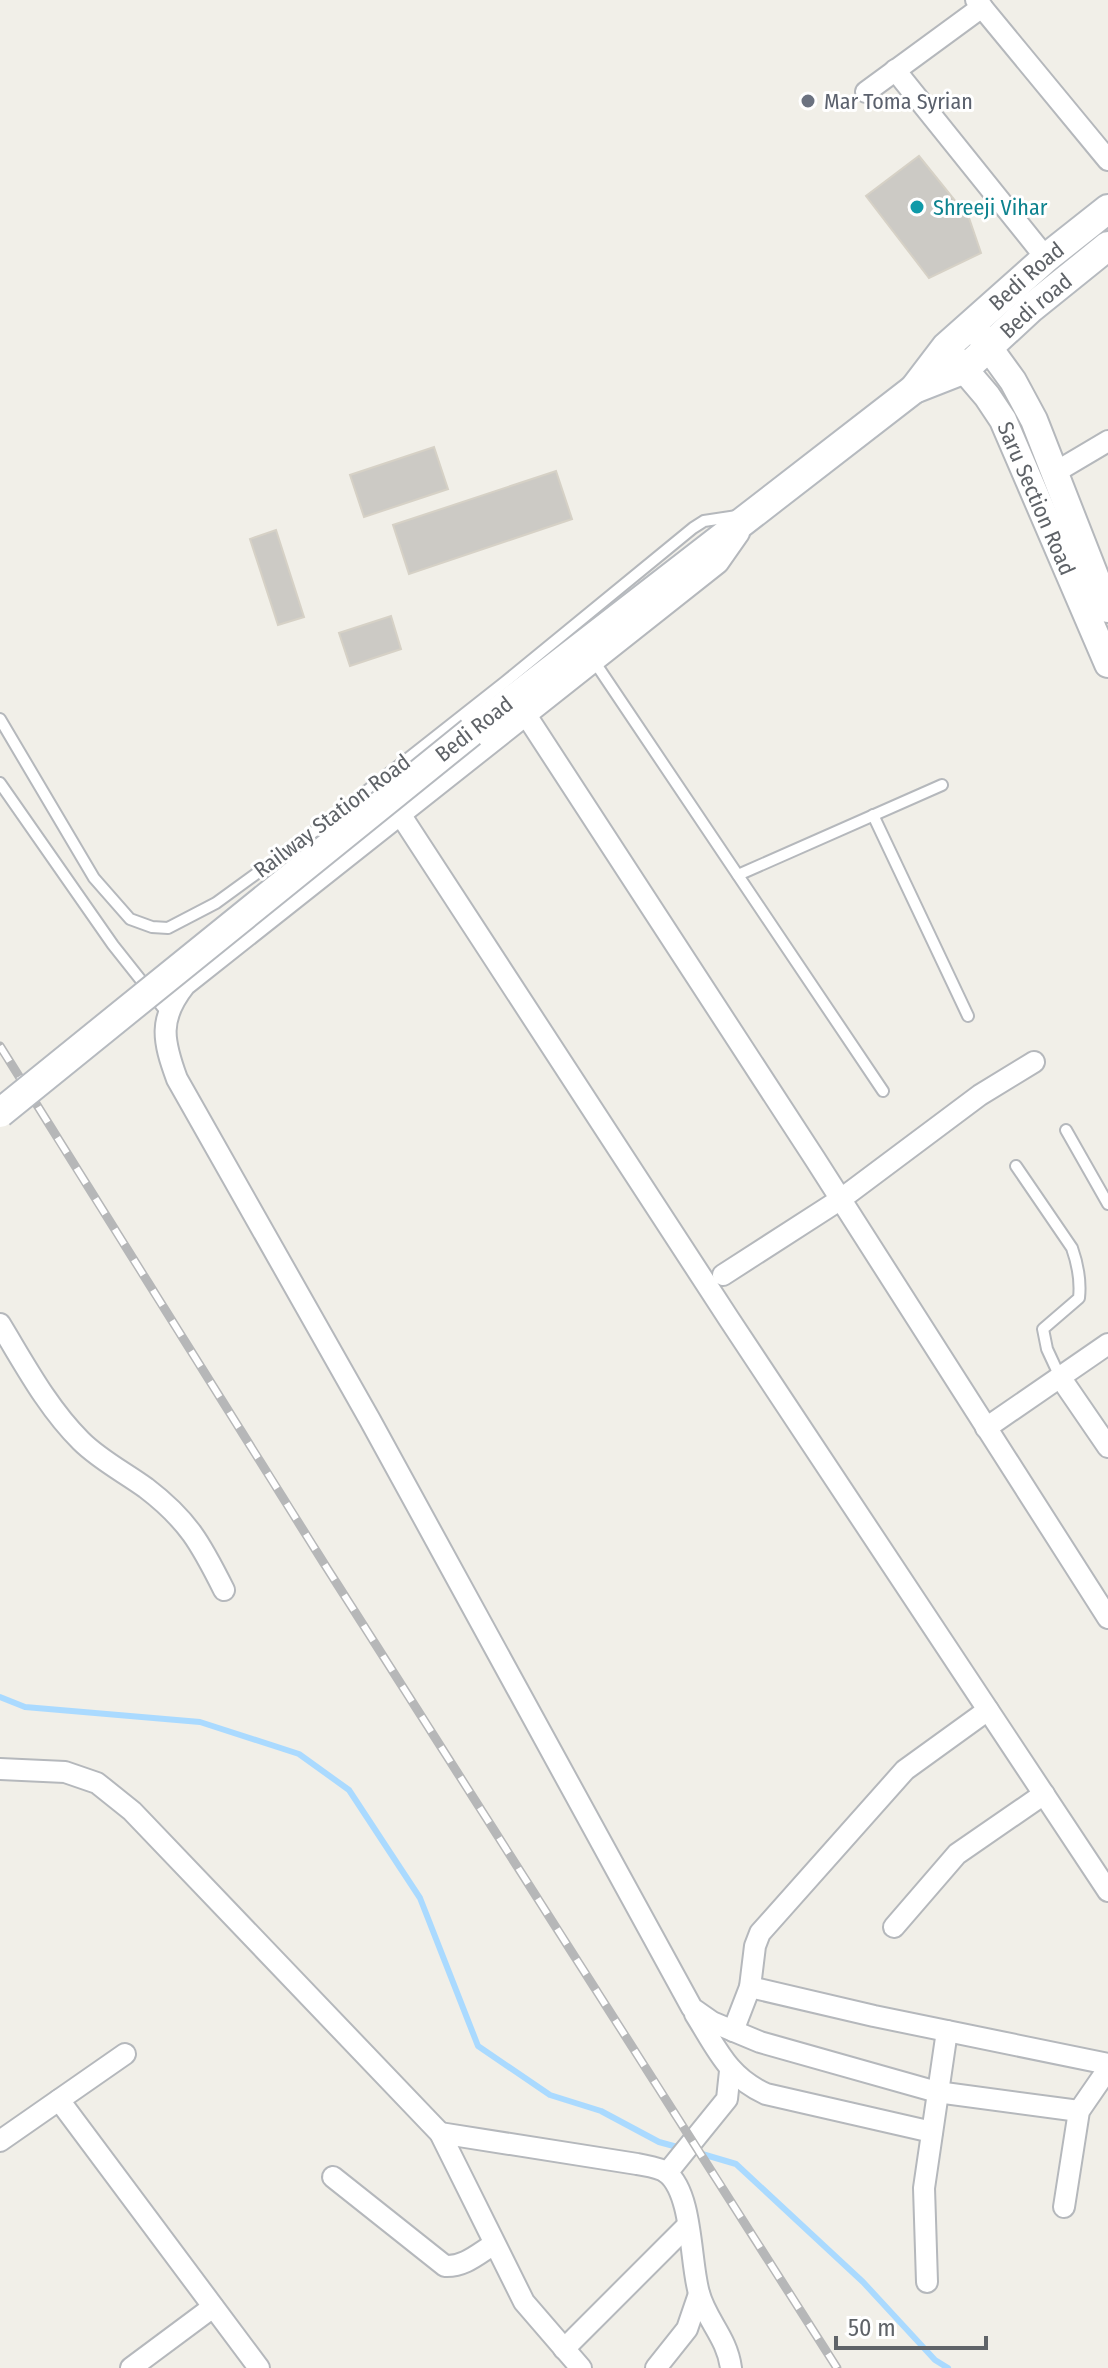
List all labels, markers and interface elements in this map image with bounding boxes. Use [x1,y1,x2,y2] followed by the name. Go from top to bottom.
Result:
[824,88,973,115] place label: Mar Toma Syrian
[799,92,817,110] marker: Mar Toma Syrian
[933,194,1048,221] place label: Shreeji Vihar
[908,198,926,216] marker: Shreeji Vihar
[983,236,1069,316] street label: Bedi Road
[994,267,1077,344] street label: Bedi road
[992,418,1082,579] street label: Saru Section Road
[430,690,518,768] street label: Bedi Road
[248,748,416,884] street label: Railway Station Road
[836,2300,986,2350] scale bar
[848,2314,896,2342] text: 50 m

